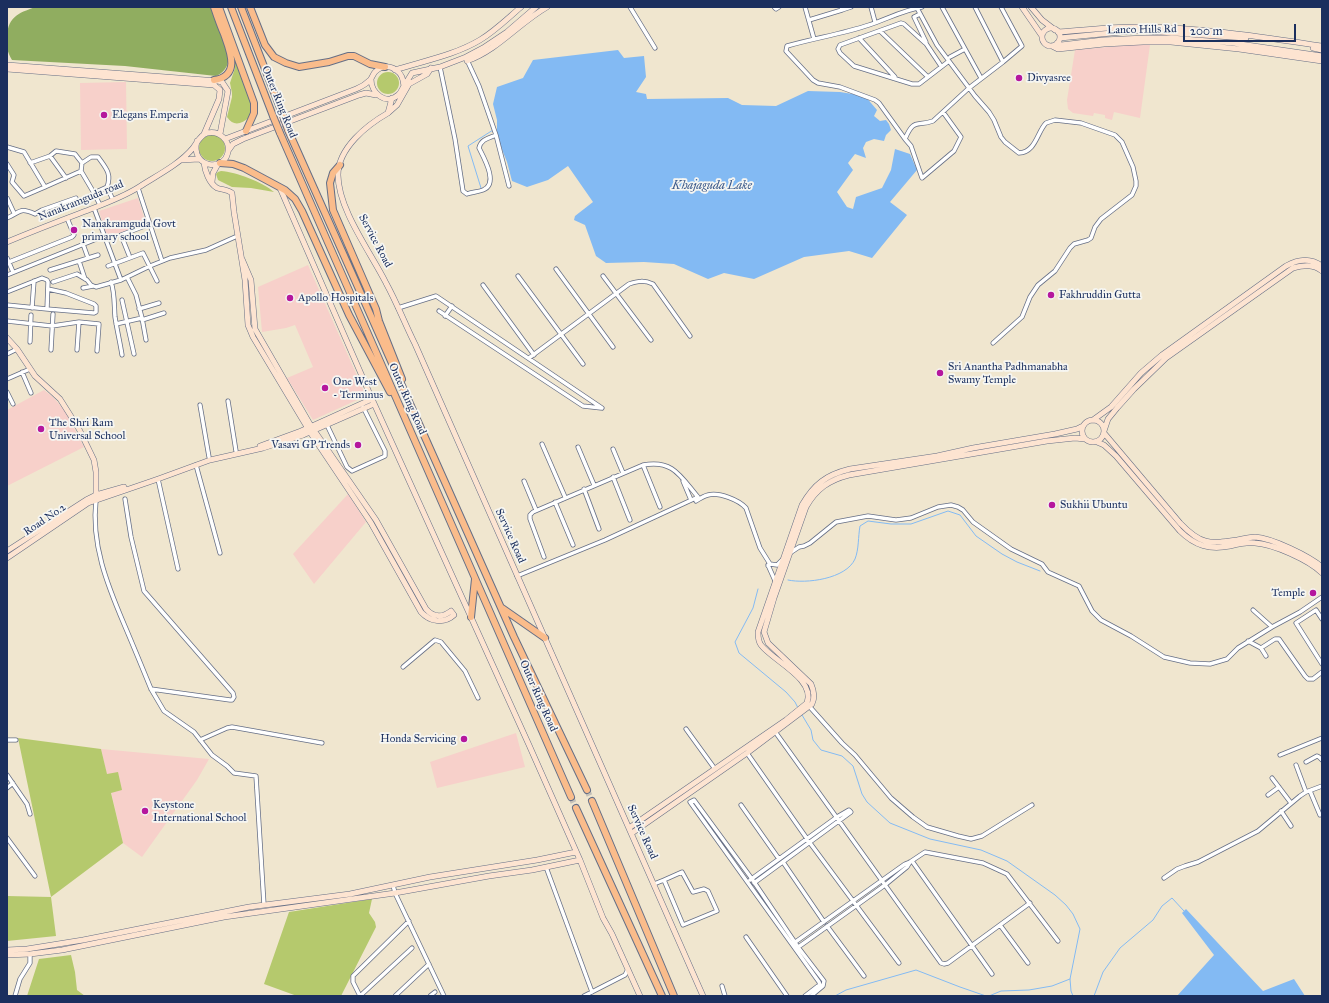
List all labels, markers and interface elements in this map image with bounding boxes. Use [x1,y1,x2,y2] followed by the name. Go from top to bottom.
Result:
[1185,16,1298,42] scale bar
[1107,23,1177,37] street label: Lanco Hills Rd
[1190,24,1223,38] text: 200 m
[258,64,300,140] street label: Outer Ring Road
[1027,71,1071,85] place label: Divyasree
[1014,73,1024,83] marker: Divyasree
[112,108,189,122] place label: Elegans Emperia
[99,110,109,120] marker: Elegans Emperia
[36,178,126,224] street label: Nanakramguda road
[672,179,752,193] water label: Khajaguda Lake
[355,212,395,270] street label: Service Road
[82,217,176,243] place label: Nanakramguda Govt primary school
[69,225,79,235] marker: Nanakramguda Govt primary school
[1059,288,1141,302] place label: Fakhruddin Gutta
[1046,290,1056,300] marker: Fakhruddin Gutta
[298,291,373,305] place label: Apollo Hospitals
[285,293,295,303] marker: Apollo Hospitals
[948,360,1068,386] place label: Sri Anantha Padhmanabha Swamy Temple
[385,361,429,437] street label: Outer Ring Road
[935,368,945,378] marker: Sri Anantha Padhmanabha Swamy Temple
[333,375,383,401] place label: One West - Terminus
[320,383,330,393] marker: One West - Terminus
[49,416,125,442] place label: The Shri Ram Universal School
[36,424,46,434] marker: The Shri Ram Universal School
[271,438,350,452] place label: Vasavi GP Trends
[353,440,363,450] marker: Vasavi GP Trends
[1060,498,1127,512] place label: Sukhii Ubuntu
[1047,500,1057,510] marker: Sukhii Ubuntu
[21,501,69,539] street label: Road No.2
[492,507,528,565] street label: Service Road
[1272,586,1305,600] place label: Temple
[1308,588,1318,598] marker: Temple
[516,658,560,734] street label: Outer Ring Road
[380,732,456,746] place label: Honda Servicing
[459,734,469,744] marker: Honda Servicing
[153,798,246,824] place label: Keystone International School
[624,803,660,861] street label: Service Road
[140,806,150,816] marker: Keystone International School

